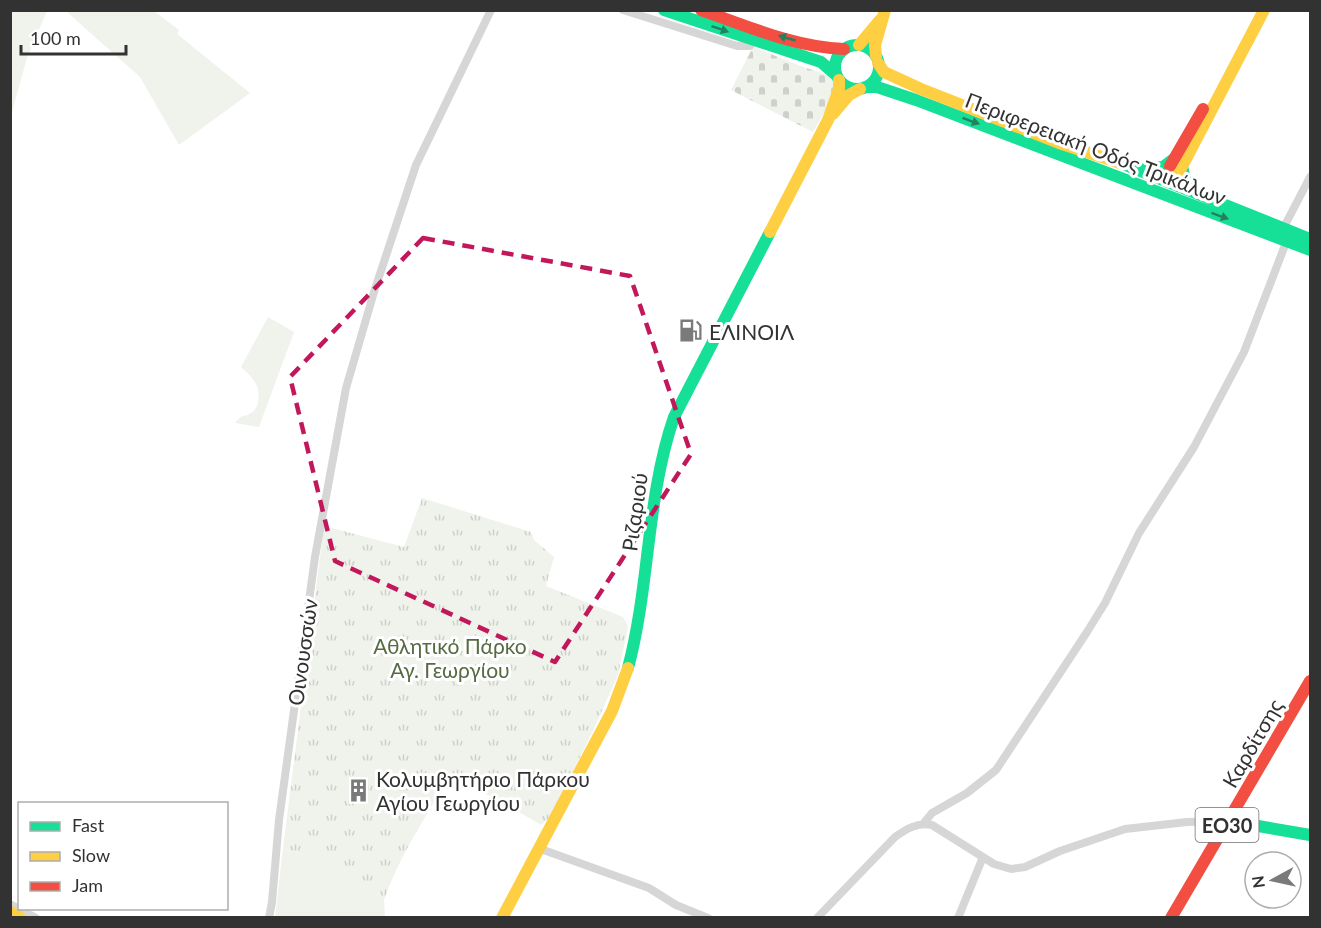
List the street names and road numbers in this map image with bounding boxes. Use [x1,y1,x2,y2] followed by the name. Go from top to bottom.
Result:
[962,87,1230,209] street label: Περιφερειακή Οδός Τρικάλων
[616,471,652,553] street label: Ριζαριού
[282,597,322,707] street label: Οινουσσών
[1217,694,1287,792] street label: Καρδίτσης
[1196,808,1258,842] road number: ΕΟ30

